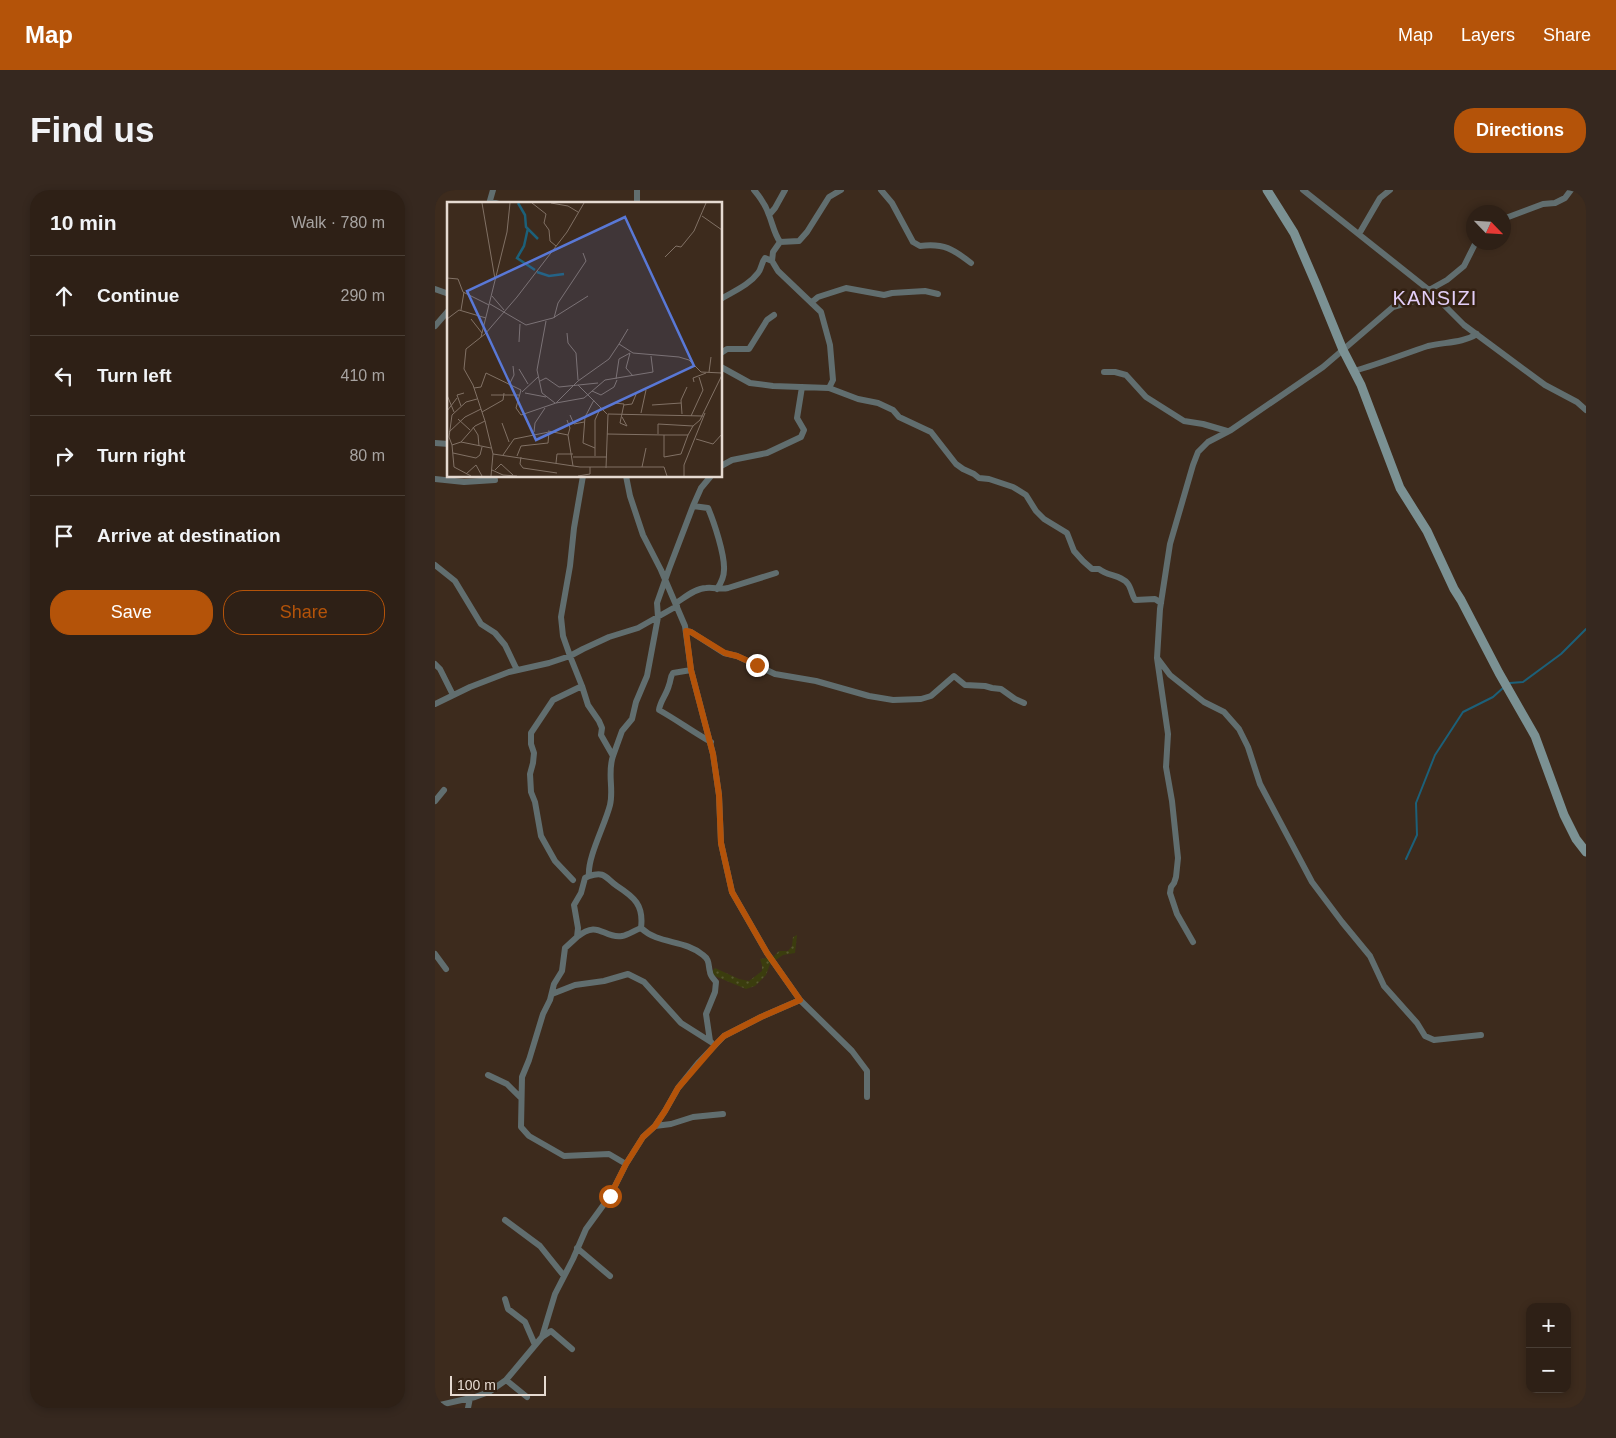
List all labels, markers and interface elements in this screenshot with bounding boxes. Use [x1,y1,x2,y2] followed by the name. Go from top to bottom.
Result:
[25,21,73,48] text: Map
[1398,25,1433,45] text: Map
[1461,25,1515,45] text: Layers
[1543,25,1591,45] text: Share
[1454,108,1586,153] button: Directions
[30,110,154,149] text: Find us
[447,202,723,478] inset map
[1466,205,1511,250] north arrow
[50,211,117,234] text: 10 min
[291,214,385,231] text: Walk · 780 m
[50,282,78,310] icon: ahead
[97,285,179,306] text: Continue
[341,287,385,304] text: 290 m
[1393,287,1477,309] district label: KANSIZI
[50,362,78,390] icon: left
[97,365,172,386] text: Turn left
[341,367,385,384] text: 410 m
[50,442,78,470] icon: right
[97,445,185,466] text: Turn right
[349,447,385,464] text: 80 m
[50,522,78,550] icon: arrive
[97,525,281,546] text: Arrive at destination
[50,590,213,635] button: Save
[223,590,385,635] button: Share
[746,654,769,677] route end
[599,1185,622,1208] route start
[1526,1303,1571,1393] map controls
[1526,1303,1571,1348] button: +
[1526,1348,1571,1393] button: −
[450,1373,546,1396] scale bar
[457,1377,496,1393] text: 100 m

